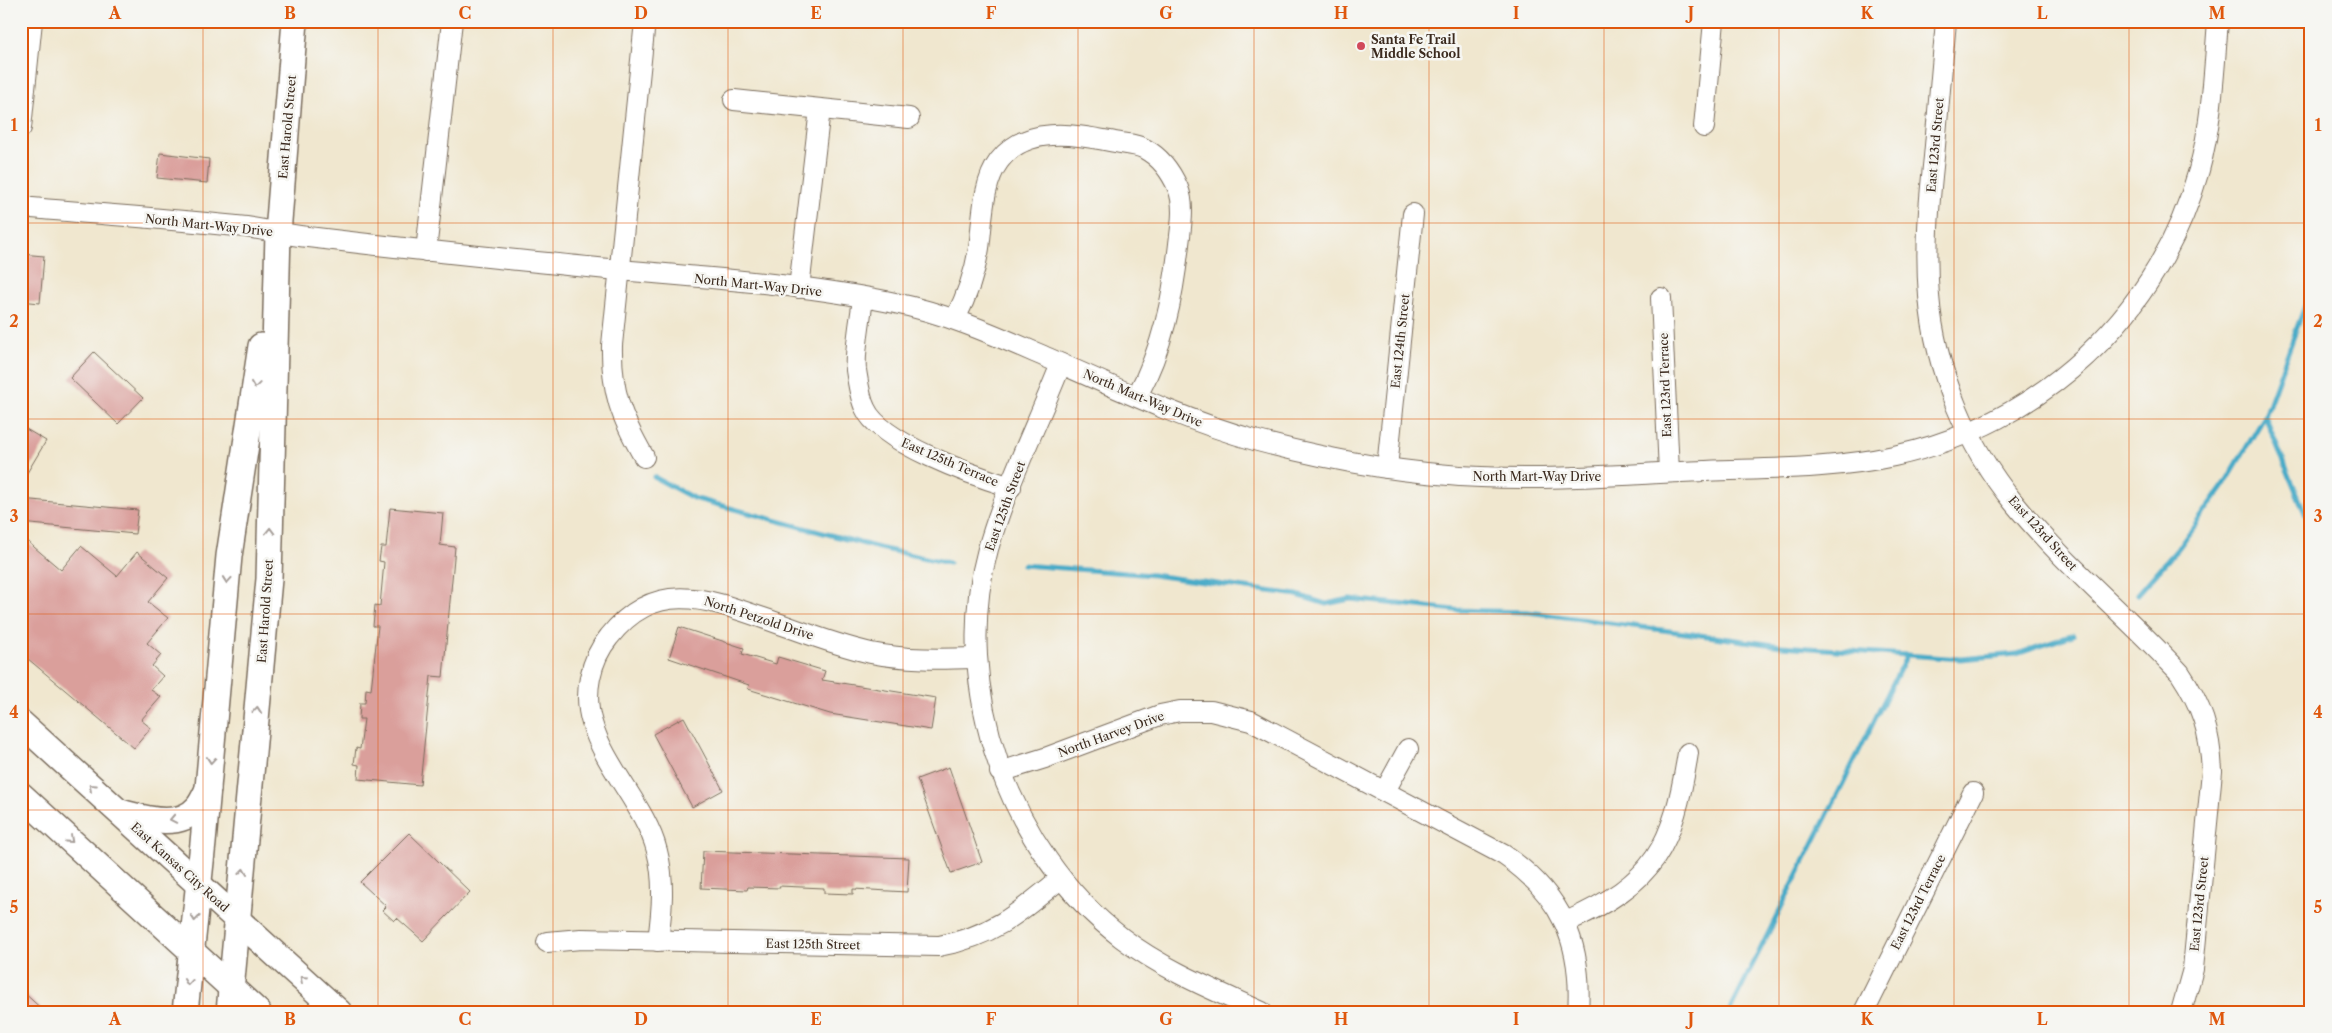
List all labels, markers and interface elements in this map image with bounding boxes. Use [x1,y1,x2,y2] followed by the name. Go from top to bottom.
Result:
[108,3,122,23] text: A
[284,3,296,23] text: B
[459,3,471,23] text: C
[634,3,648,23] text: D
[810,3,822,23] text: E
[986,3,997,23] text: F
[1159,3,1173,23] text: G
[1334,3,1348,23] text: H
[1513,3,1520,23] text: I
[1685,3,1694,23] text: J
[1861,3,1875,23] text: K
[2036,3,2048,23] text: L
[2209,3,2226,23] text: M
[1371,32,1460,61] place label: Santa Fe Trail Middle School
[1355,40,1367,52] marker: Santa Fe Trail Middle School
[275,74,299,179] street label: East Harold Street
[1923,96,1947,193] street label: East 123rd Street
[10,115,18,135] text: 1
[2314,115,2322,135] text: 1
[144,211,274,239] street label: North Mart-Way Drive
[693,271,823,299] street label: North Mart-Way Drive
[1388,292,1413,389] street label: East 124th Street
[9,311,19,331] text: 2
[2313,311,2323,331] text: 2
[1656,332,1674,438] street label: East 123rd Terrace
[1081,366,1205,430] street label: North Mart-Way Drive
[250,381,261,389] one-way arrow
[899,435,1001,489] street label: East 125th Terrace
[982,458,1028,553] street label: East 125th Street
[1473,469,1601,484] street label: North Mart-Way Drive
[2006,493,2081,574] street label: East 123rd Street
[9,506,19,526] text: 3
[2313,506,2323,526] text: 3
[264,526,275,534] one-way arrow
[254,558,276,663] street label: East Harold Street
[222,577,233,585] one-way arrow
[702,593,816,643] street label: North Petzold Drive
[9,702,19,722] text: 4
[2313,702,2323,722] text: 4
[252,706,263,714] one-way arrow
[1056,708,1166,760] street label: North Harvey Drive
[206,756,217,764] one-way arrow
[89,784,98,793] one-way arrow
[168,813,177,824] one-way arrow
[128,819,233,915] street label: East Kansas City Road
[65,834,74,843] one-way arrow
[1888,852,1949,952] street label: East 123rd Terrace
[2187,855,2212,952] street label: East 123rd Street
[237,868,248,876] one-way arrow
[10,897,19,917] text: 5
[2314,897,2323,917] text: 5
[190,914,201,922] one-way arrow
[766,936,861,952] street label: East 125th Street
[300,976,309,985] one-way arrow
[183,978,194,986] one-way arrow
[108,1009,122,1029] text: A
[284,1009,296,1029] text: B
[459,1009,471,1029] text: C
[634,1009,648,1029] text: D
[810,1009,822,1029] text: E
[986,1009,997,1029] text: F
[1159,1009,1173,1029] text: G
[1334,1009,1348,1029] text: H
[1513,1009,1520,1029] text: I
[1685,1009,1694,1029] text: J
[1861,1009,1875,1029] text: K
[2036,1009,2048,1029] text: L
[2209,1009,2226,1029] text: M

